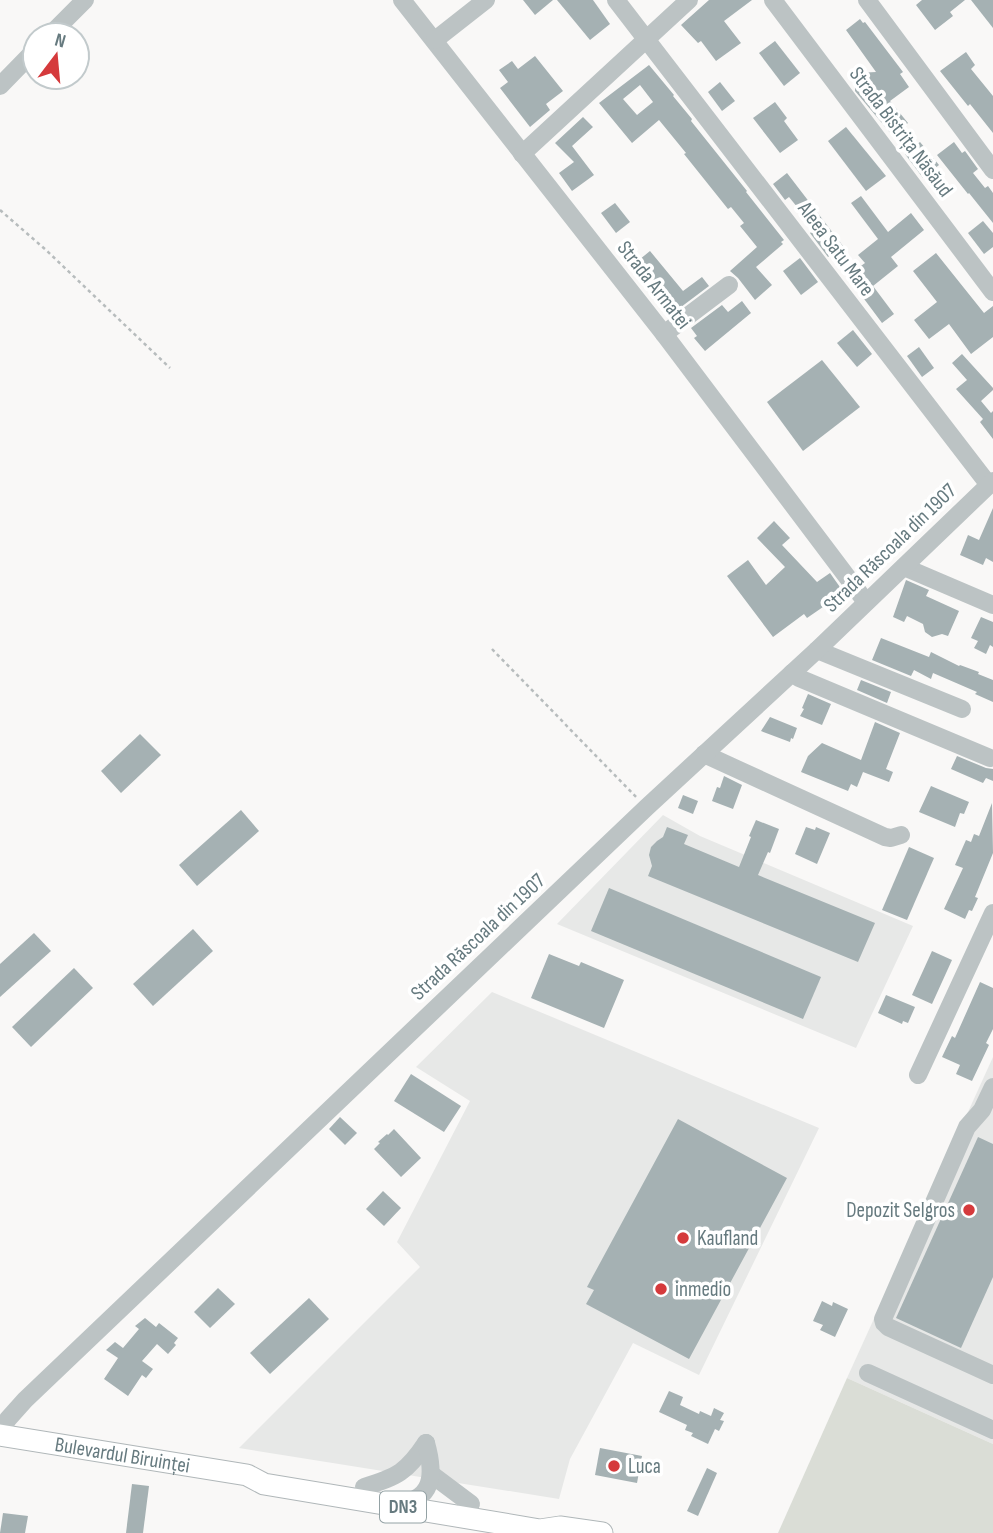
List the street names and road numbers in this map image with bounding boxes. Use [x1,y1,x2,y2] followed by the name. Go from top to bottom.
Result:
[844,62,958,202] street label: Strada Bistrița Năsăud
[792,196,880,301] street label: Aleea Satu Mare
[612,236,696,334] street label: Strada Armatei
[819,478,962,617] street label: Strada Răscoala din 1907
[406,868,551,1006] street label: Strada Răscoala din 1907
[53,1432,192,1478] street label: Bulevardul Biruinței
[380,1492,426,1522] road number: DN3

